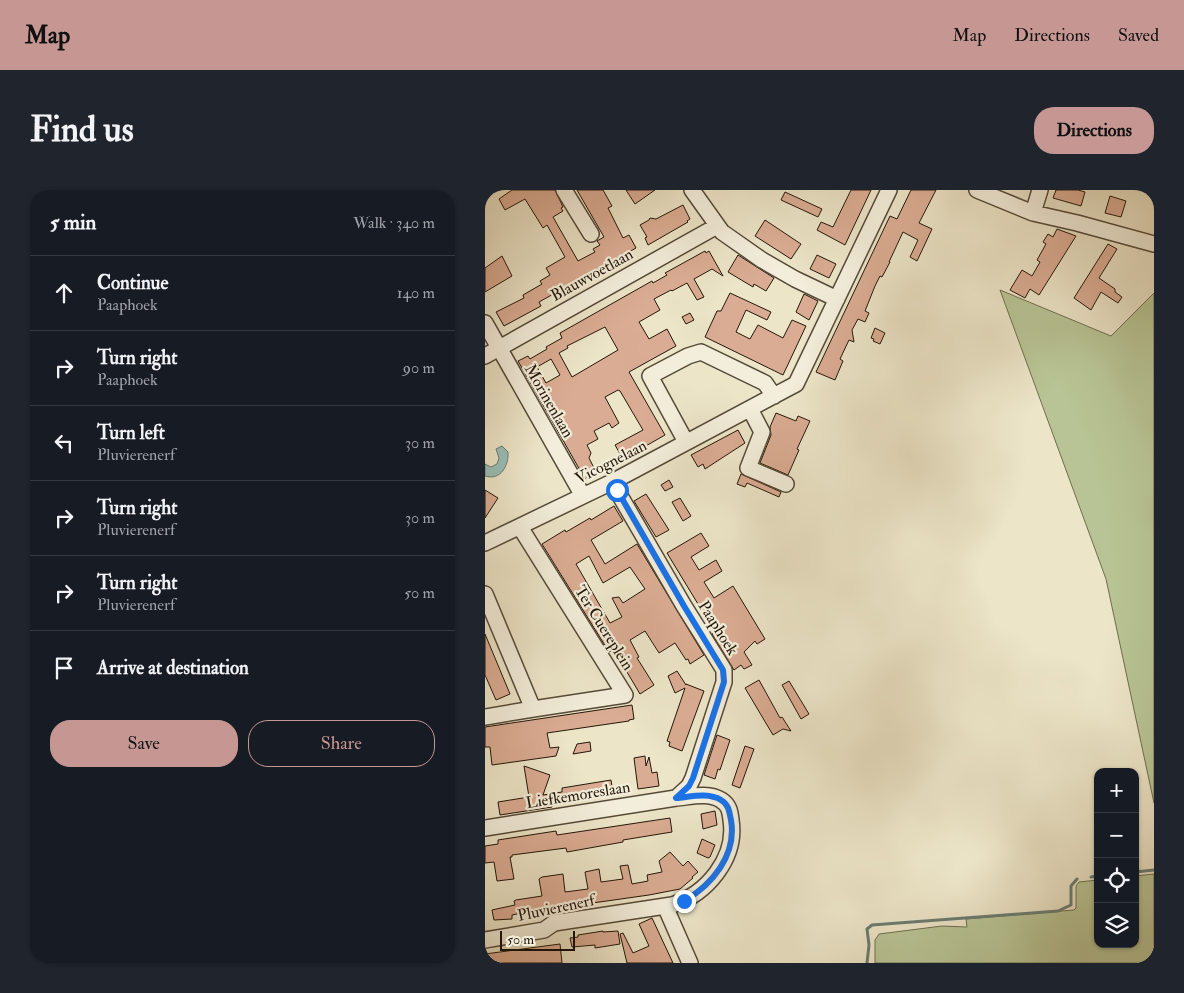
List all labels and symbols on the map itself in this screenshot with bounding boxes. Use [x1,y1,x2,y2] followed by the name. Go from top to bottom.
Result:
[547,244,637,306] street label: Blauwvoetlaan
[520,361,578,441] street label: Morinenlaan
[572,435,650,489] street label: Vicognelaan
[606,479,629,502] route start
[569,582,638,675] street label: Ter Cuereplein
[693,597,743,660] street label: Paaphoek
[524,777,632,813] street label: Liefkemoreslaan
[516,890,599,926] street label: Pluvierenerf
[673,890,696,913] route end
[500,928,575,951] scale bar

